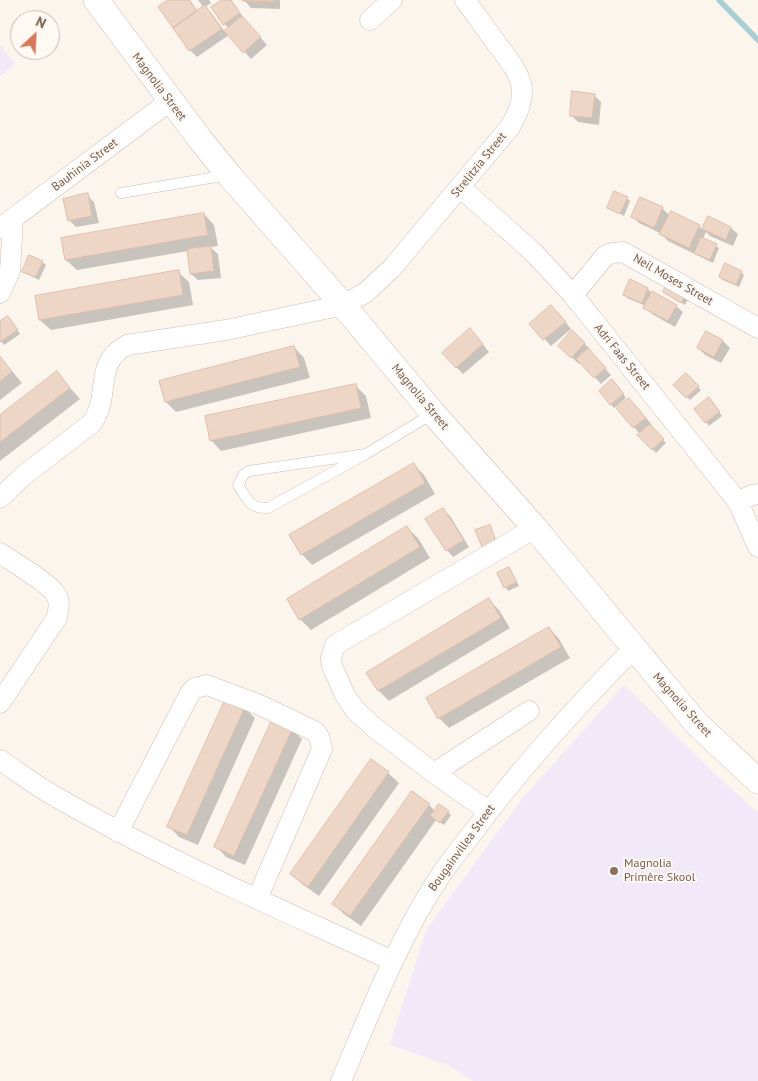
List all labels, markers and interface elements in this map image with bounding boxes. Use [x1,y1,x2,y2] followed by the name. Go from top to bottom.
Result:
[10,10,60,60] north arrow
[33,12,49,32] text: N
[129,50,189,124] street label: Magnolia Street
[448,129,510,201] street label: Strelitzia Street
[49,136,121,194] street label: Bauhinia Street
[630,251,716,309] street label: Neil Moses Street
[591,321,653,393] street label: Adri Faas Street
[388,361,452,433] street label: Magnolia Street
[649,670,715,740] street label: Magnolia Street
[426,802,498,894] street label: Bougainvillea Street
[624,857,695,885] place label: Magnolia Primêre Skool
[608,865,620,877] marker: Magnolia Primêre Skool

